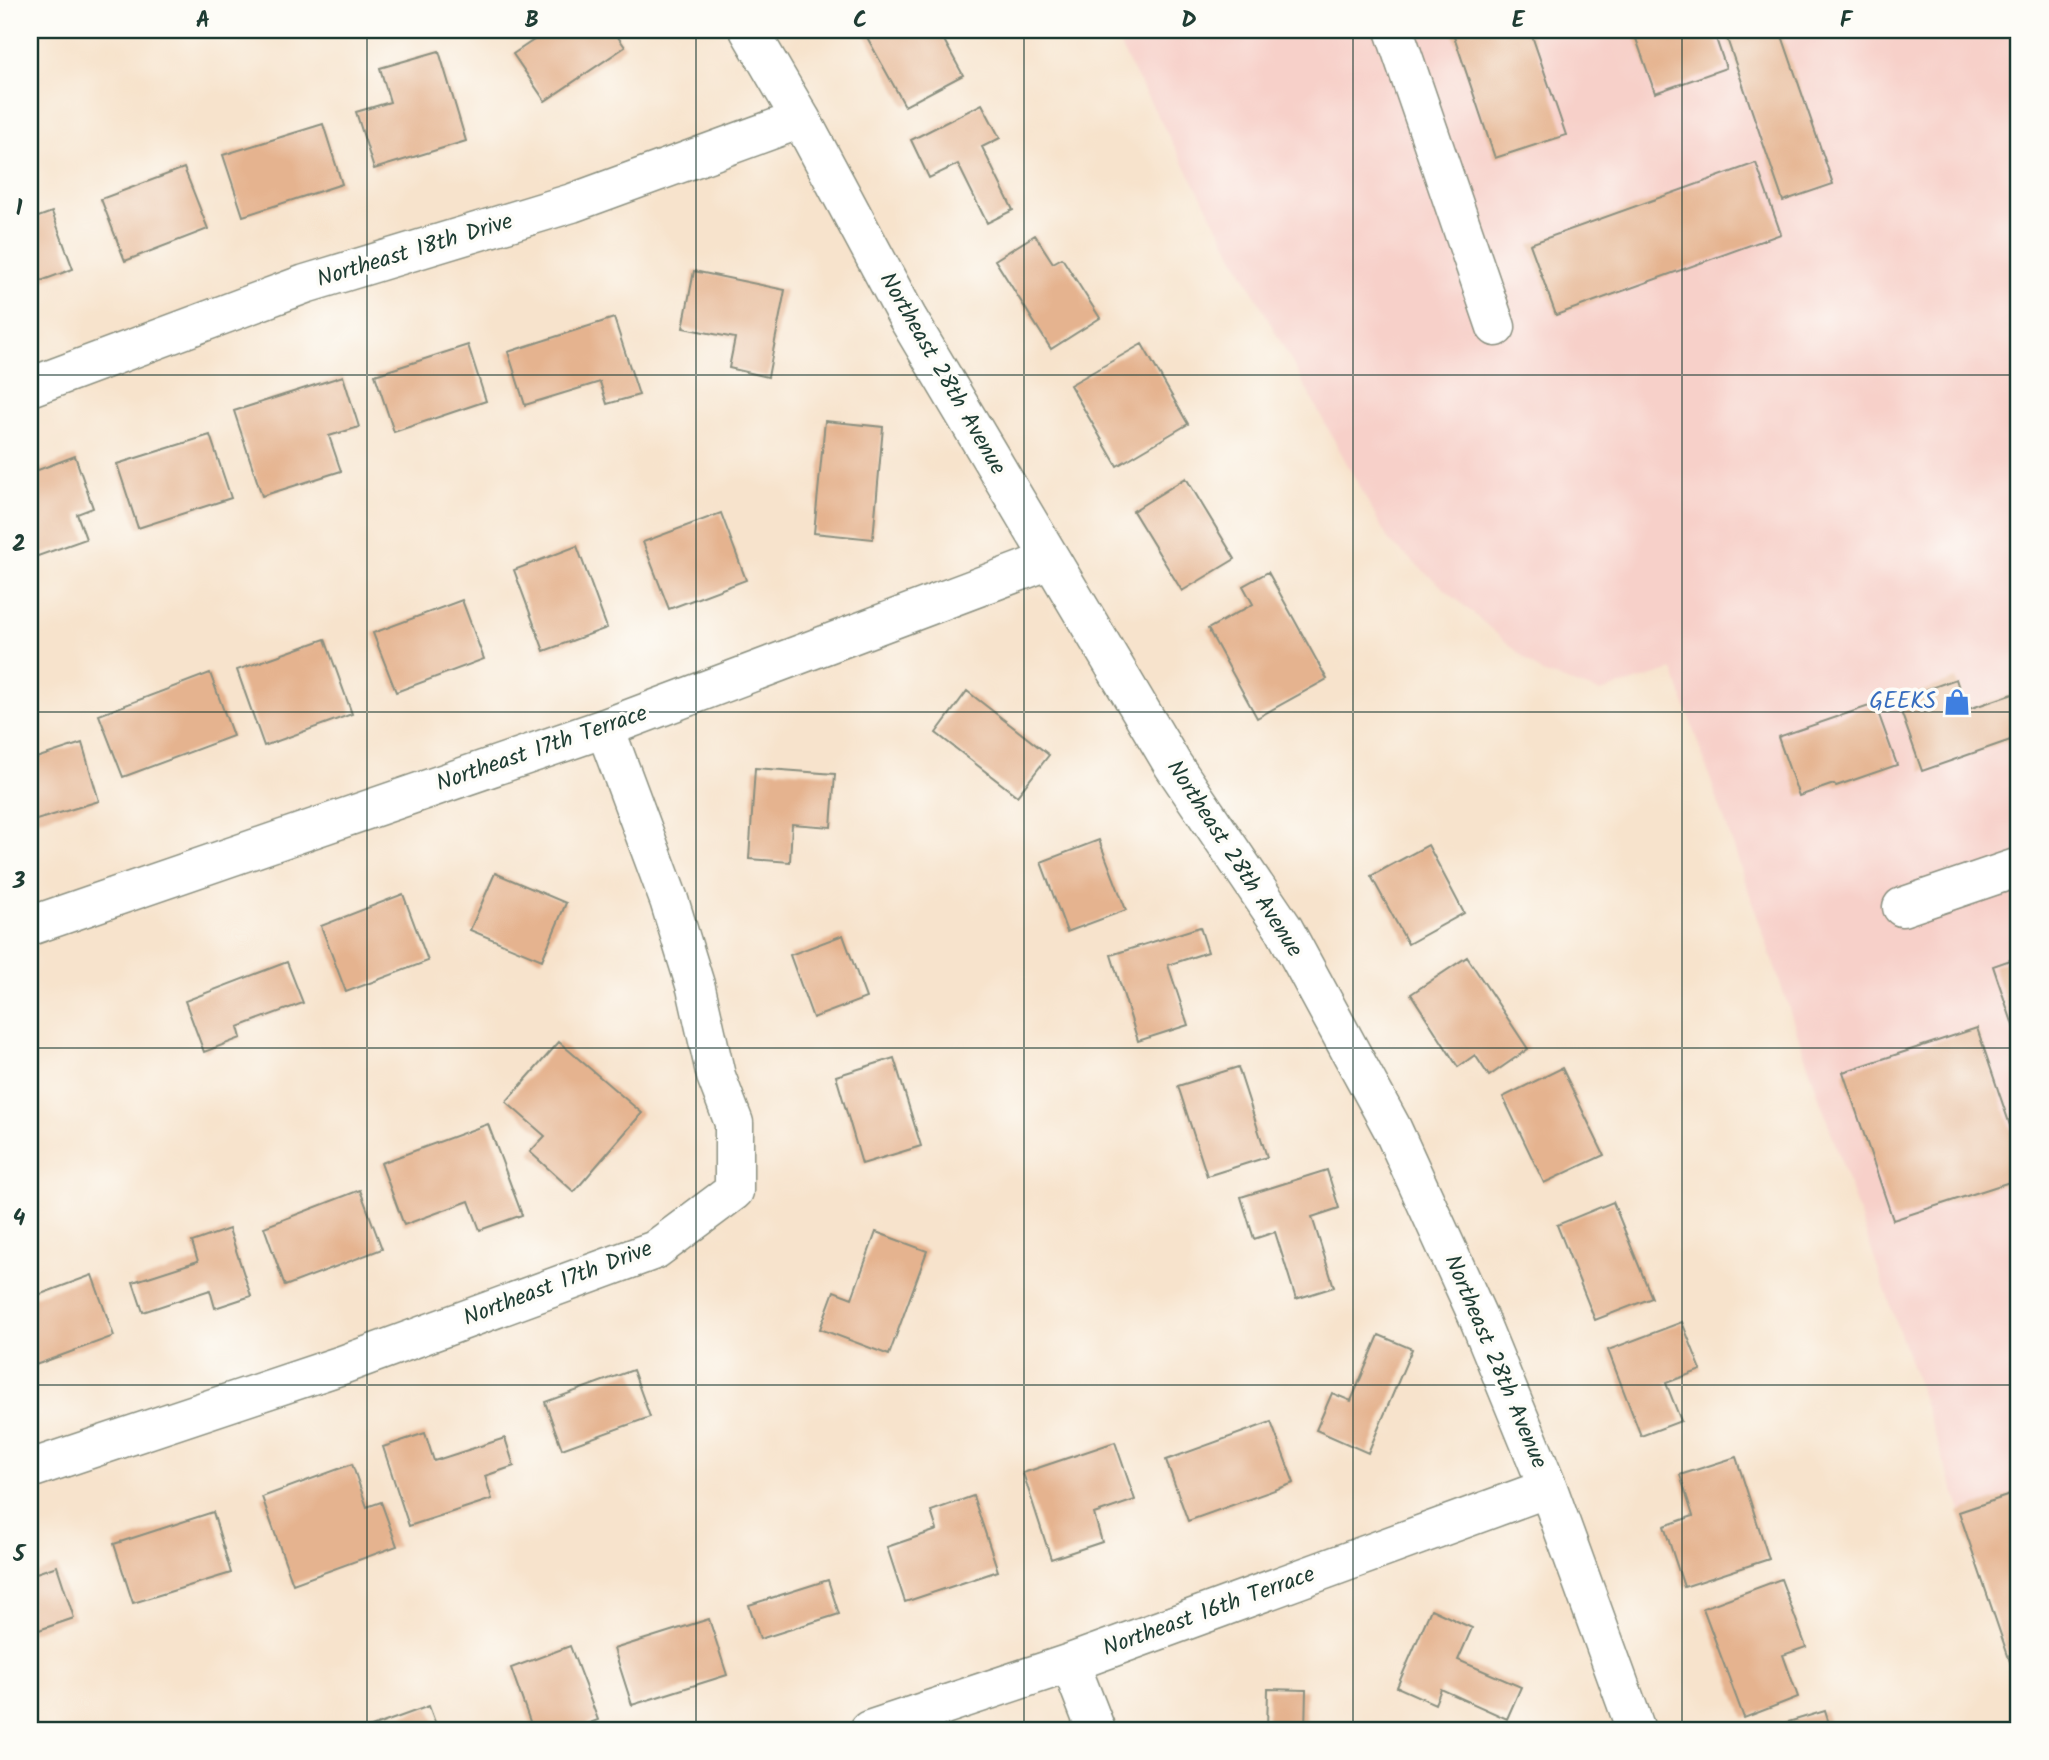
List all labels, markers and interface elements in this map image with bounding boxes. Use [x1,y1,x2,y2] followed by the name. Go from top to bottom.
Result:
[196,3,210,39] text: A
[525,3,539,39] text: B
[853,3,867,39] text: C
[1181,3,1197,39] text: D
[1512,3,1526,39] text: E
[1840,3,1854,39] text: F
[16,191,23,227] text: 1
[312,204,518,298] street label: Northeast 18th Drive
[869,266,1015,482] street label: Northeast 28th Avenue
[12,527,26,563] text: 2
[1869,684,1936,720] place label: GEEKS
[1942,687,1972,717] shop icon: GEEKS
[431,696,653,802] street label: Northeast 17th Terrace
[1156,753,1312,965] street label: Northeast 28th Avenue
[12,864,26,900] text: 3
[13,1201,26,1237] text: 4
[458,1231,658,1337] street label: Northeast 17th Drive
[1434,1249,1556,1475] street label: Northeast 28th Avenue
[12,1537,27,1573] text: 5
[1098,1557,1320,1667] street label: Northeast 16th Terrace

